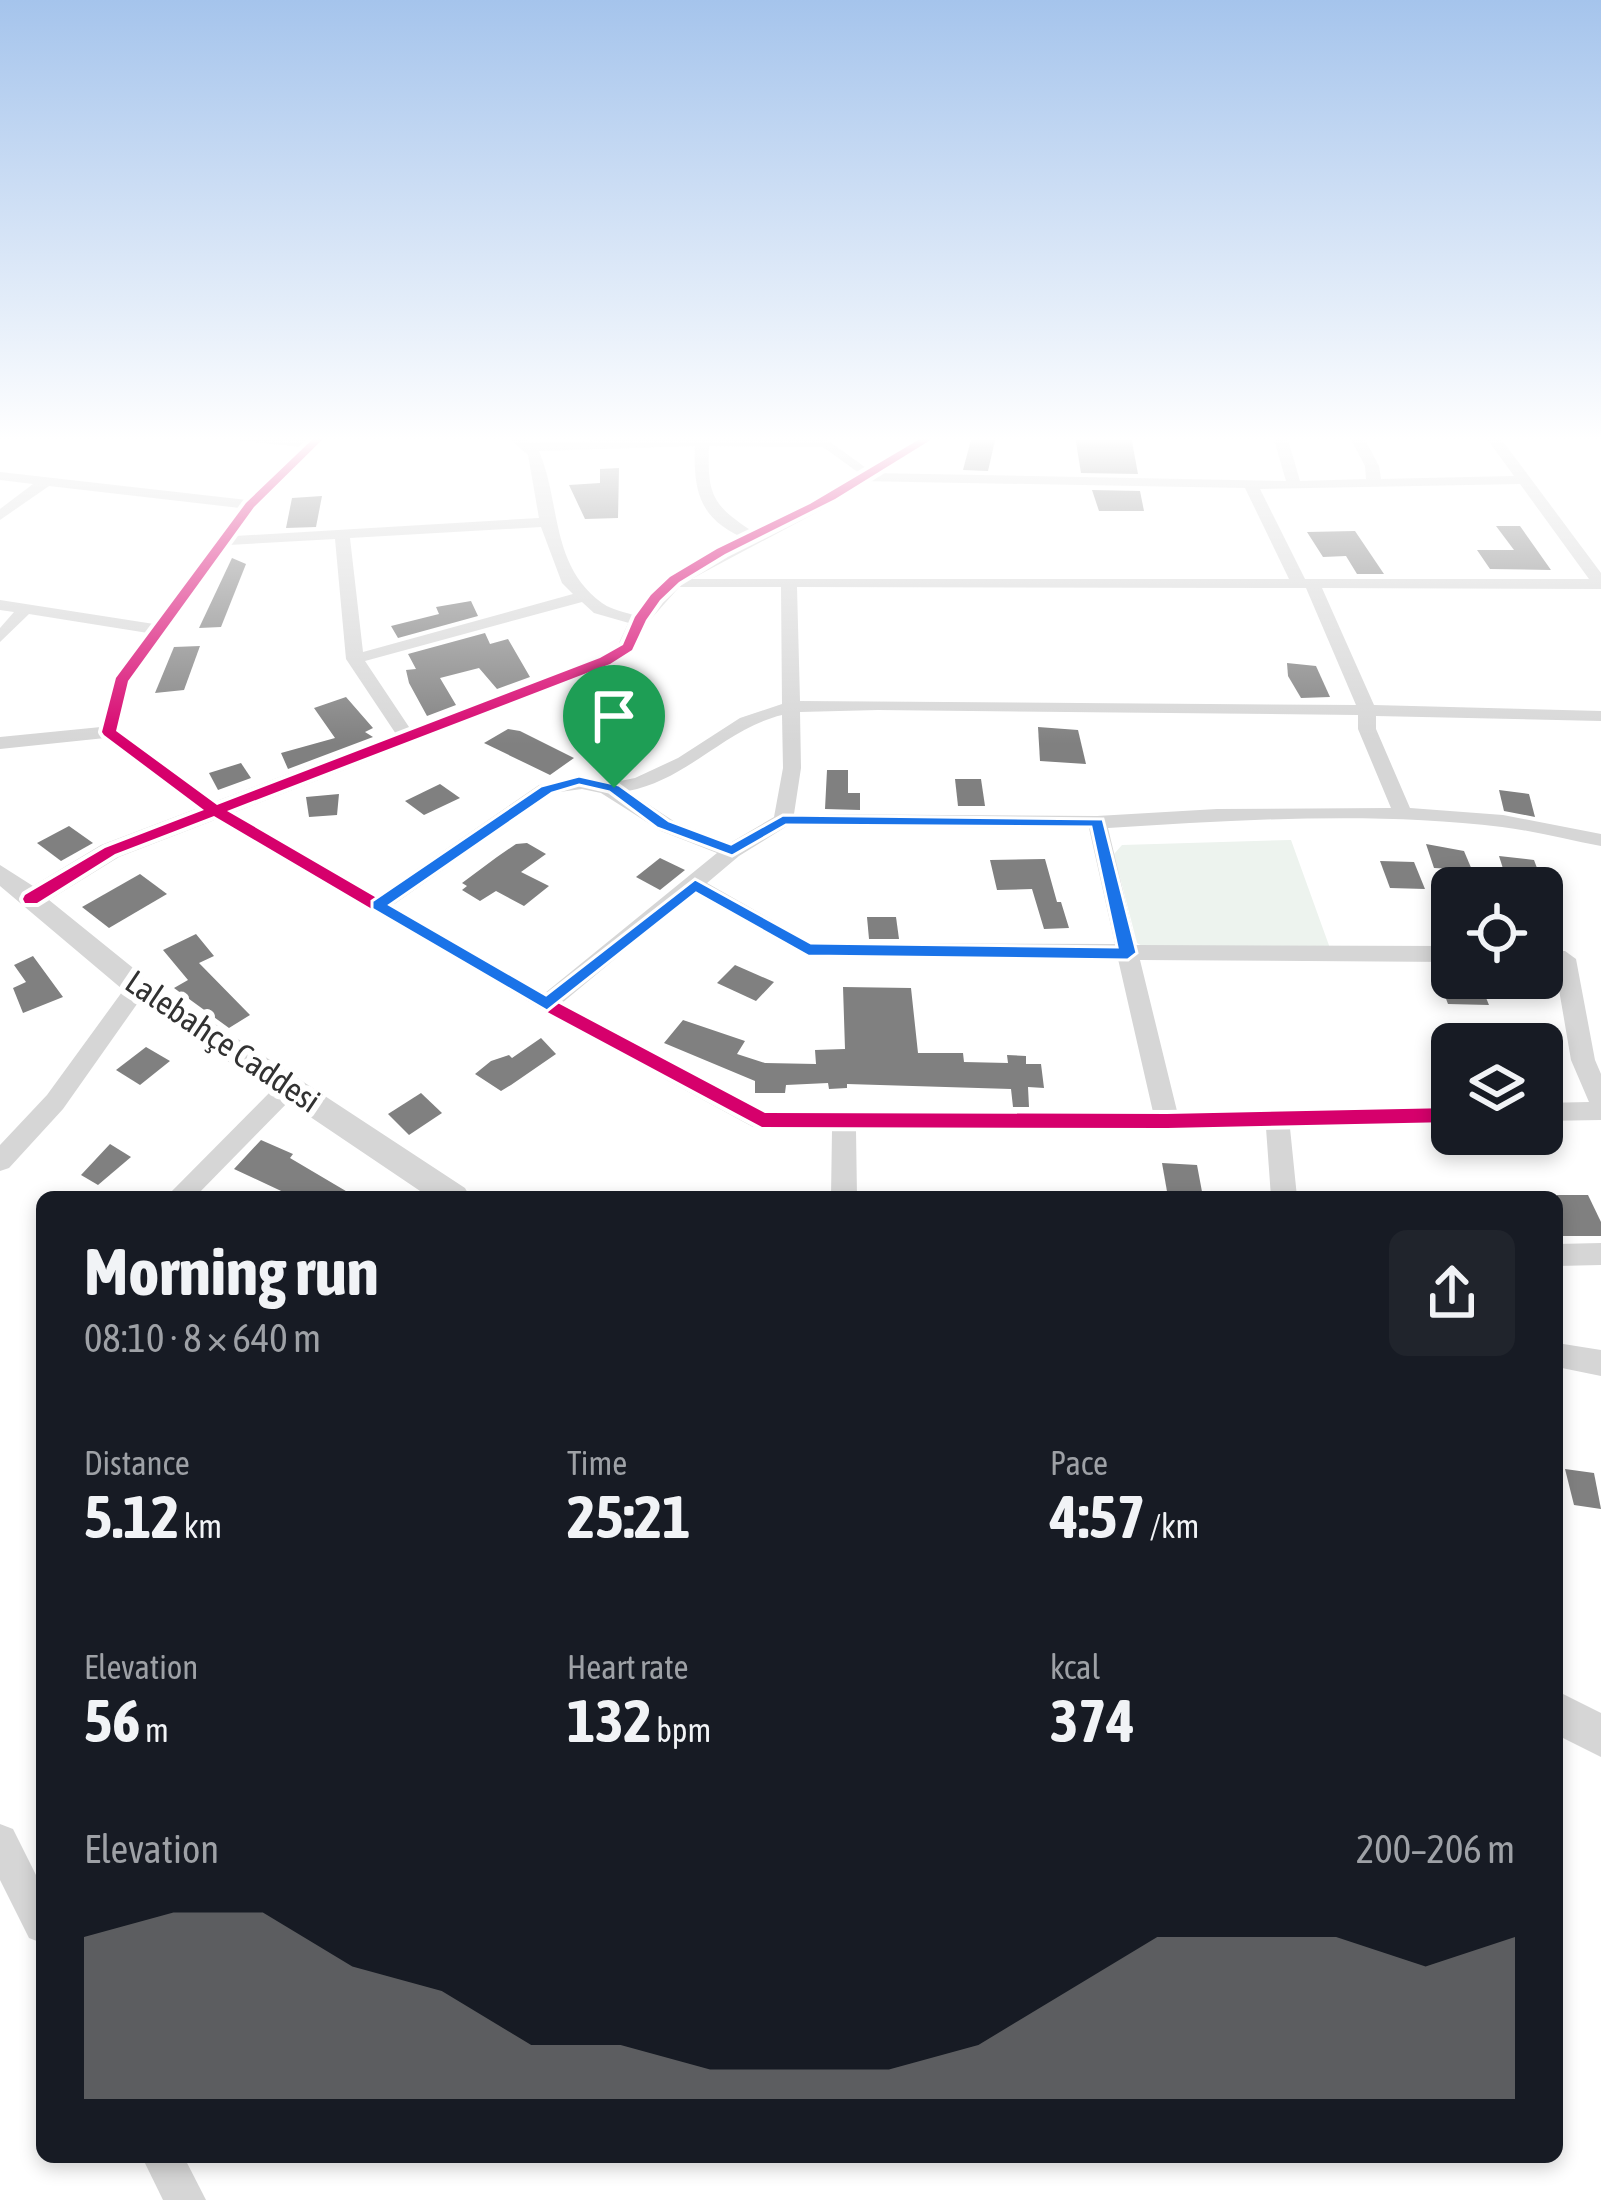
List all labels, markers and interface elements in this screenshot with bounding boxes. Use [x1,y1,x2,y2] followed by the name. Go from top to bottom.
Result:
[563,665,665,788] pin
[581,683,647,749] icon: arrive
[1431,867,1563,1155] map controls
[1431,867,1563,999] button: locate
[119,962,327,1120] street label: Lalebahçe Caddesi
[1431,1023,1563,1155] button: layers
[1389,1230,1515,1356] button: share
[84,1233,379,1309] text: Morning run
[84,1316,321,1360] text: 08:10 · 8 × 640 m
[84,1444,190,1482] text: Distance
[567,1444,627,1482] text: Time
[1050,1444,1108,1482] text: Pace
[84,1482,179,1551] text: 5.12
[567,1482,690,1551] text: 25:21
[1050,1482,1145,1551] text: 4:57
[179,1507,222,1545] text: km
[1145,1507,1199,1545] text: /km
[84,1648,198,1686] text: Elevation
[567,1648,689,1686] text: Heart rate
[1050,1648,1100,1686] text: kcal
[84,1686,140,1755] text: 56
[567,1686,652,1755] text: 132
[1050,1686,1135,1755] text: 374
[140,1711,169,1749] text: m
[652,1711,711,1749] text: bpm
[84,1827,219,1871] text: Elevation
[1356,1827,1515,1871] text: 200–206 m

